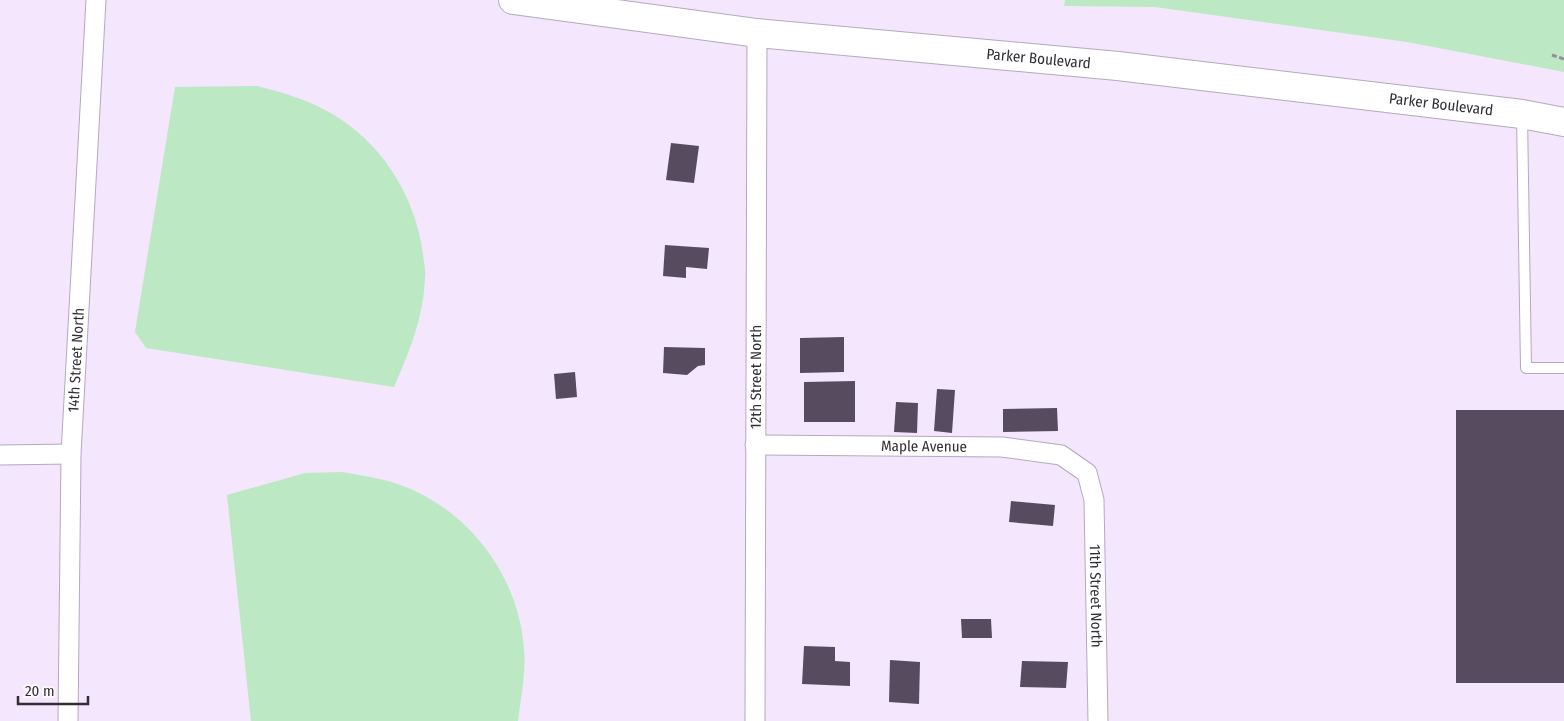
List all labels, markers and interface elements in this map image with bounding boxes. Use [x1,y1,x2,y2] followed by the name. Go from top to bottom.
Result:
[986,45,1092,72] street label: Parker Boulevard
[1388,89,1494,119] street label: Parker Boulevard
[64,307,88,413] street label: 14th Street North
[747,325,765,429] street label: 12th Street North
[881,437,967,456] street label: Maple Avenue
[1086,544,1106,648] street label: 11th Street North
[18,674,88,706] scale bar
[25,682,55,700] text: 20 m

